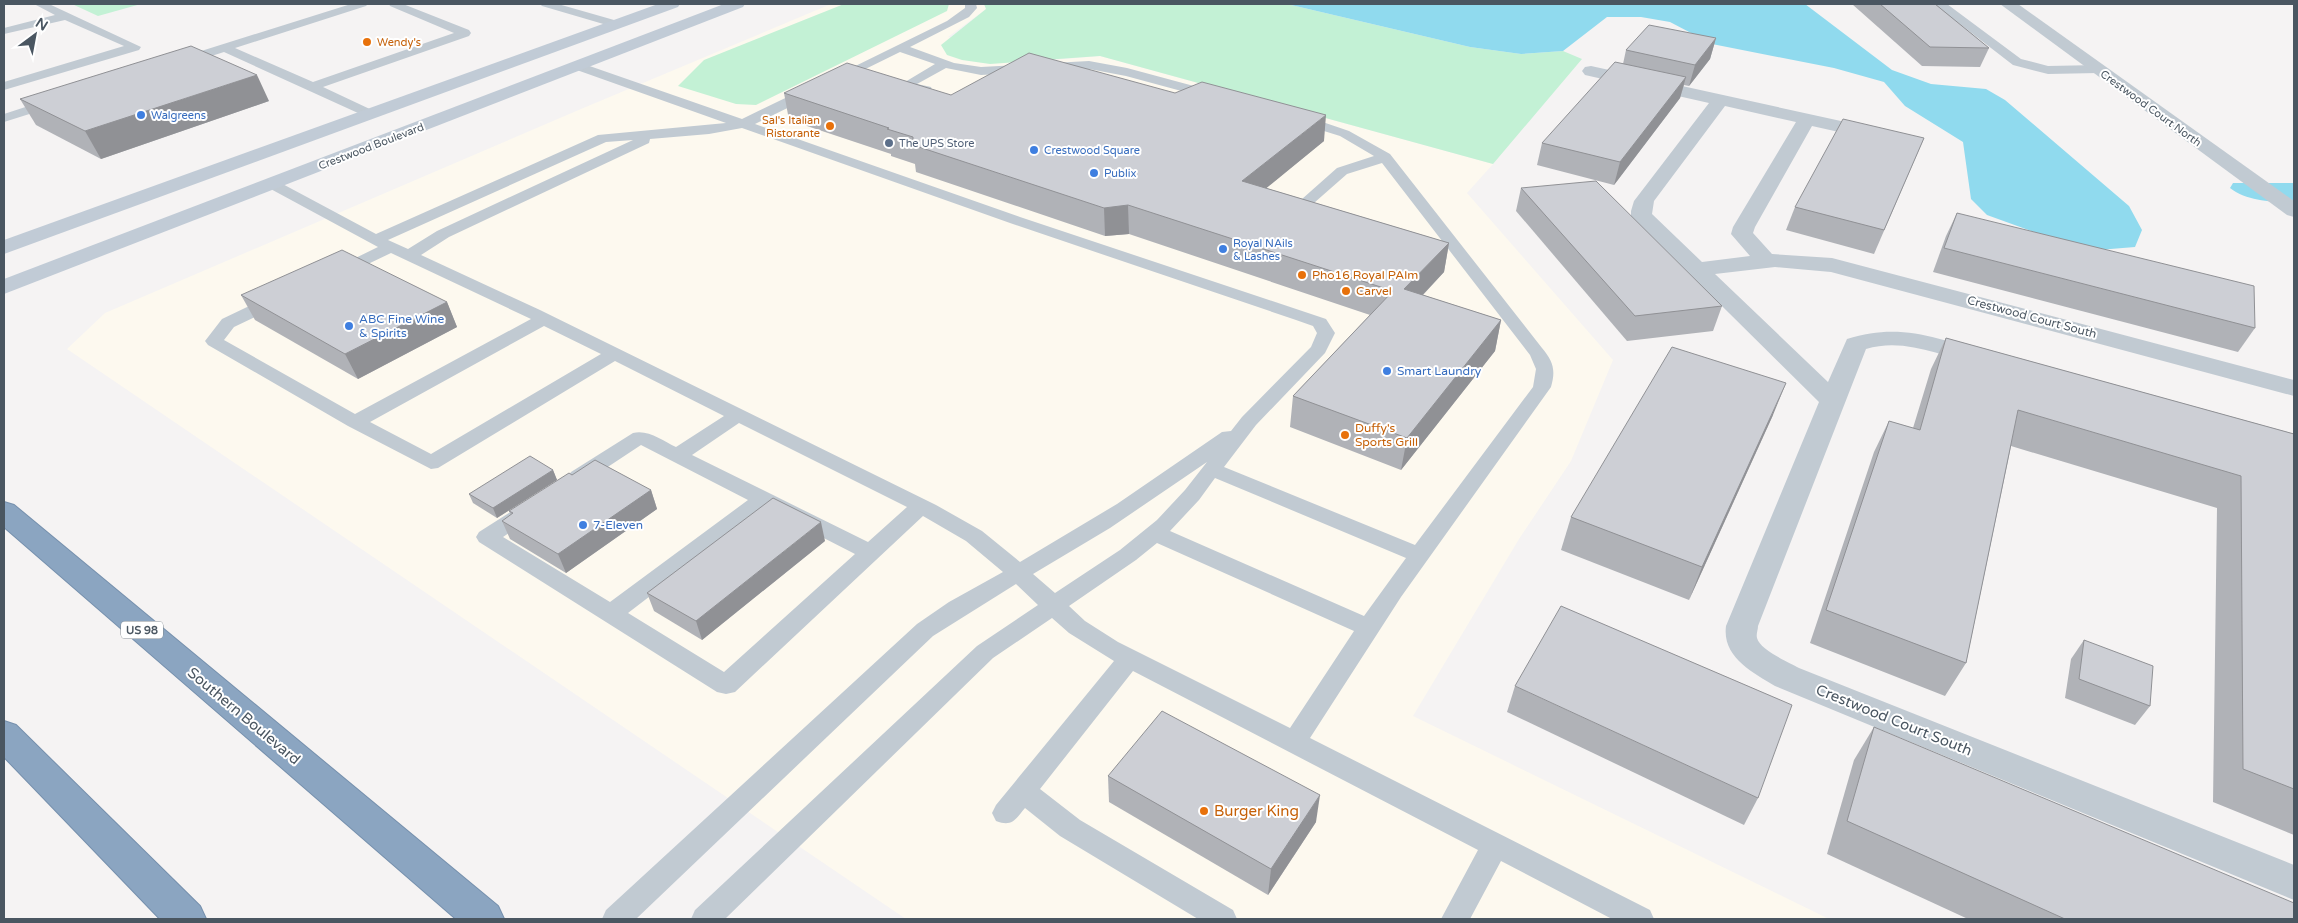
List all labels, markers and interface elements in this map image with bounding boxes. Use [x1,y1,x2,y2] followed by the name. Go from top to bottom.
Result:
[10,10,60,60] north arrow
[32,14,51,35] text: N
[361,36,373,48] marker: Wendy's
[377,36,421,49] place label: Wendy's
[2098,67,2204,149] street label: Crestwood Court North
[135,109,147,121] marker: Walgreens
[151,109,206,122] place label: Walgreens
[762,114,820,140] place label: Sal's Italian Ristorante
[317,120,426,173] street label: Crestwood Boulevard
[824,120,836,132] marker: Sal's Italian Ristorante
[883,137,895,149] marker: The UPS Store
[899,137,974,150] place label: The UPS Store
[1028,144,1040,156] marker: Crestwood Square
[1044,144,1140,157] place label: Crestwood Square
[1088,167,1100,179] marker: Publix
[1104,167,1136,180] place label: Publix
[1233,237,1293,263] place label: Royal NAils & Lashes
[1217,243,1229,255] marker: Royal NAils & Lashes
[1312,268,1418,282] place label: Pho16 Royal PAlm
[1296,269,1308,281] marker: Pho16 Royal PAlm
[1356,284,1392,298] place label: Carvel
[1340,285,1352,297] marker: Carvel
[1966,293,2098,341] street label: Crestwood Court South
[359,312,444,340] place label: ABC Fine Wine & Spirits
[343,320,355,332] marker: ABC Fine Wine & Spirits
[1397,364,1482,378] place label: Smart Laundry
[1381,365,1393,377] marker: Smart Laundry
[1355,421,1418,449] place label: Duffy's Sports Grill
[1339,429,1351,441] marker: Duffy's Sports Grill
[593,518,643,532] place label: 7-Eleven
[577,519,589,531] marker: 7-Eleven
[121,622,163,638] road number: US 98
[184,664,304,768] street label: Southern Boulevard
[1813,680,1975,760] street label: Crestwood Court South
[1214,802,1299,820] place label: Burger King
[1198,805,1210,817] marker: Burger King

